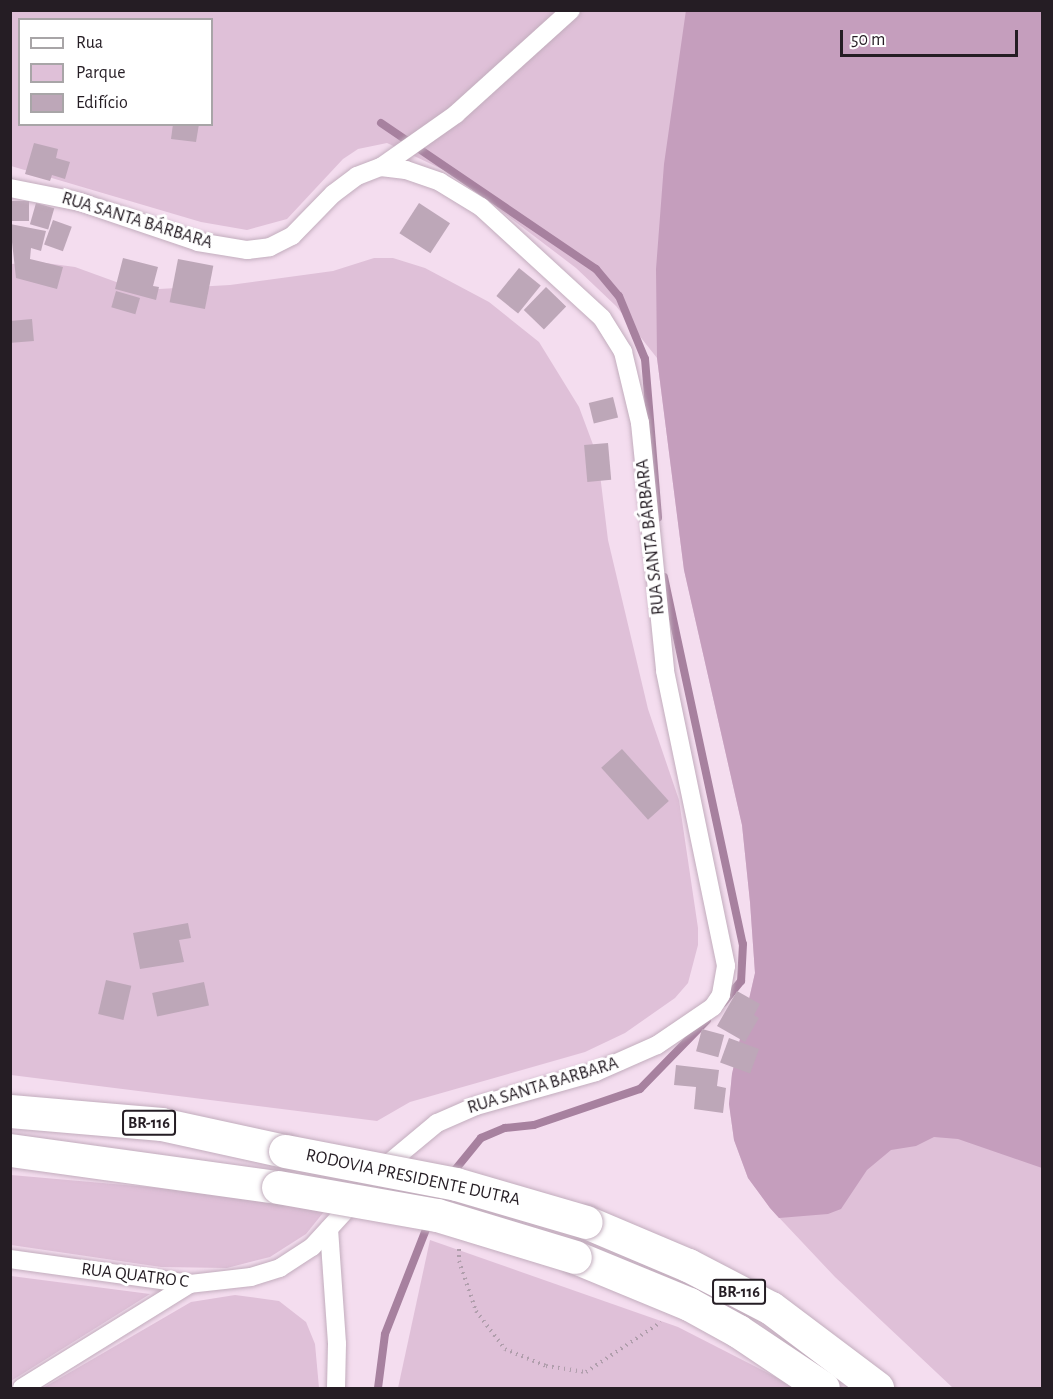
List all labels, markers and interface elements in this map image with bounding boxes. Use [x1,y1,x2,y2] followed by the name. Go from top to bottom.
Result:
[18,18,213,126] legend
[843,18,1022,56] scale bar
[851,31,885,49] text: 50 m
[76,34,103,52] text: Rua
[76,64,125,82] text: Parque
[76,94,128,112] text: Edifício
[59,188,215,254] street label: RUA SANTA BÁRBARA
[632,458,670,616] street label: RUA SANTA BÁRBARA
[465,1053,621,1119] street label: RUA SANTA BARBARA
[122,1110,176,1136] road number: BR-116
[304,1145,522,1211] street label: RODOVIA PRESIDENTE DUTRA
[80,1259,190,1293] street label: RUA QUATRO C
[712,1279,766,1305] road number: BR-116

